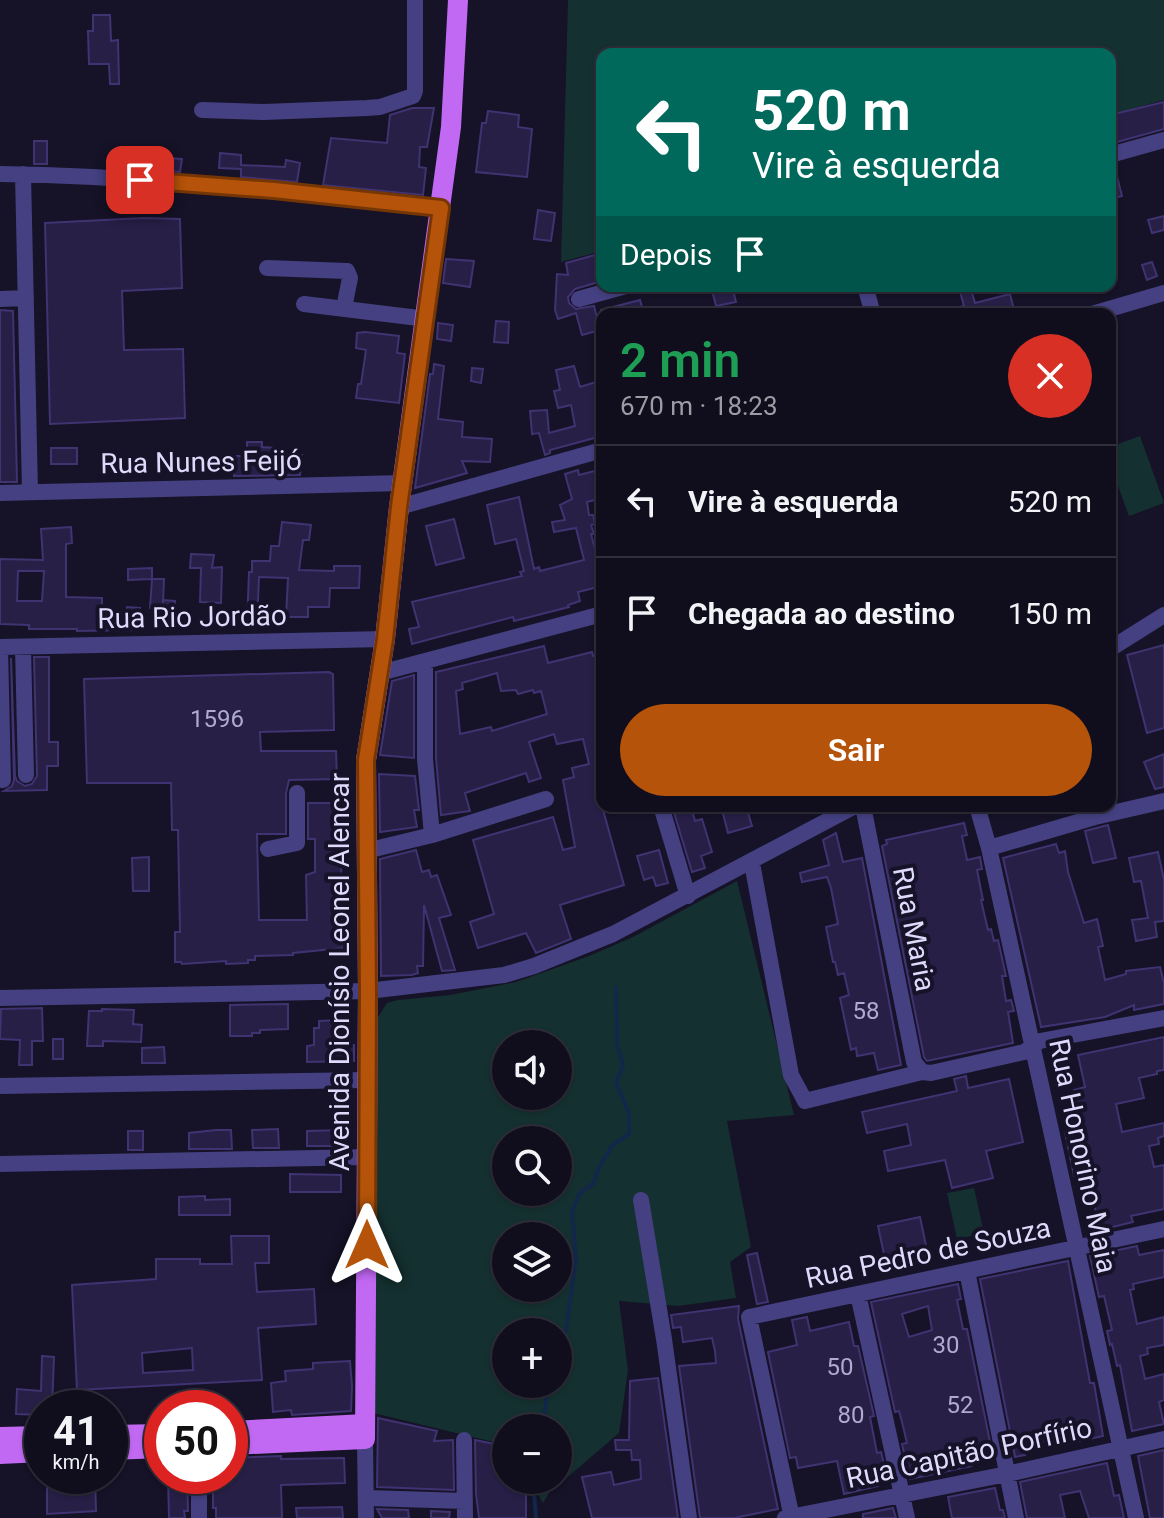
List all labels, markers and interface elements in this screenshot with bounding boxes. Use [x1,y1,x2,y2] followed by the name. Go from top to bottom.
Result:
[752,78,911,144] text: 520 m
[620,80,724,184] icon: left
[752,145,1001,187] text: Vire à esquerda
[106,146,174,214] pin
[118,158,162,202] icon: arrive
[728,232,772,276] icon: arrive
[620,237,712,272] text: Depois
[620,332,740,389] text: 2 min
[1008,334,1092,418] button: close
[620,391,778,421] text: 670 m · 18:23
[100,444,302,480] street label: Rua Nunes Feijó
[620,479,664,523] icon: left
[688,484,899,519] text: Vire à esquerda
[1008,484,1092,519] text: 520 m
[620,591,664,635] icon: arrive
[688,596,955,631] text: Chegada ao destino
[1008,596,1092,631] text: 150 m
[97,599,287,635] street label: Rua Rio Jordão
[620,704,1092,796] button: Sair
[190,705,244,733] house number: 1596
[323,772,356,1171] street label: Avenida Dionísio Leonel Alencar
[886,864,942,994] street label: Rua Maria
[853,997,879,1025] house number: 58
[492,1030,572,1494] map controls
[492,1030,572,1110] button: sound
[1042,1036,1124,1276] street label: Rua Honorino Maia
[492,1126,572,1206] button: search
[325,1203,409,1287] position arrow
[802,1211,1054,1295] street label: Rua Pedro de Souza
[492,1222,572,1302] button: layers
[492,1318,572,1398] button: +
[933,1331,959,1359] house number: 30
[827,1353,853,1381] house number: 50
[144,1390,248,1494] speed limit sign: 50
[947,1391,973,1419] house number: 52
[838,1401,864,1429] house number: 80
[53,1408,99,1455] text: 41
[843,1411,1095,1495] street label: Rua Capitão Porfírio
[492,1414,572,1494] button: −
[53,1450,99,1474] text: km/h

